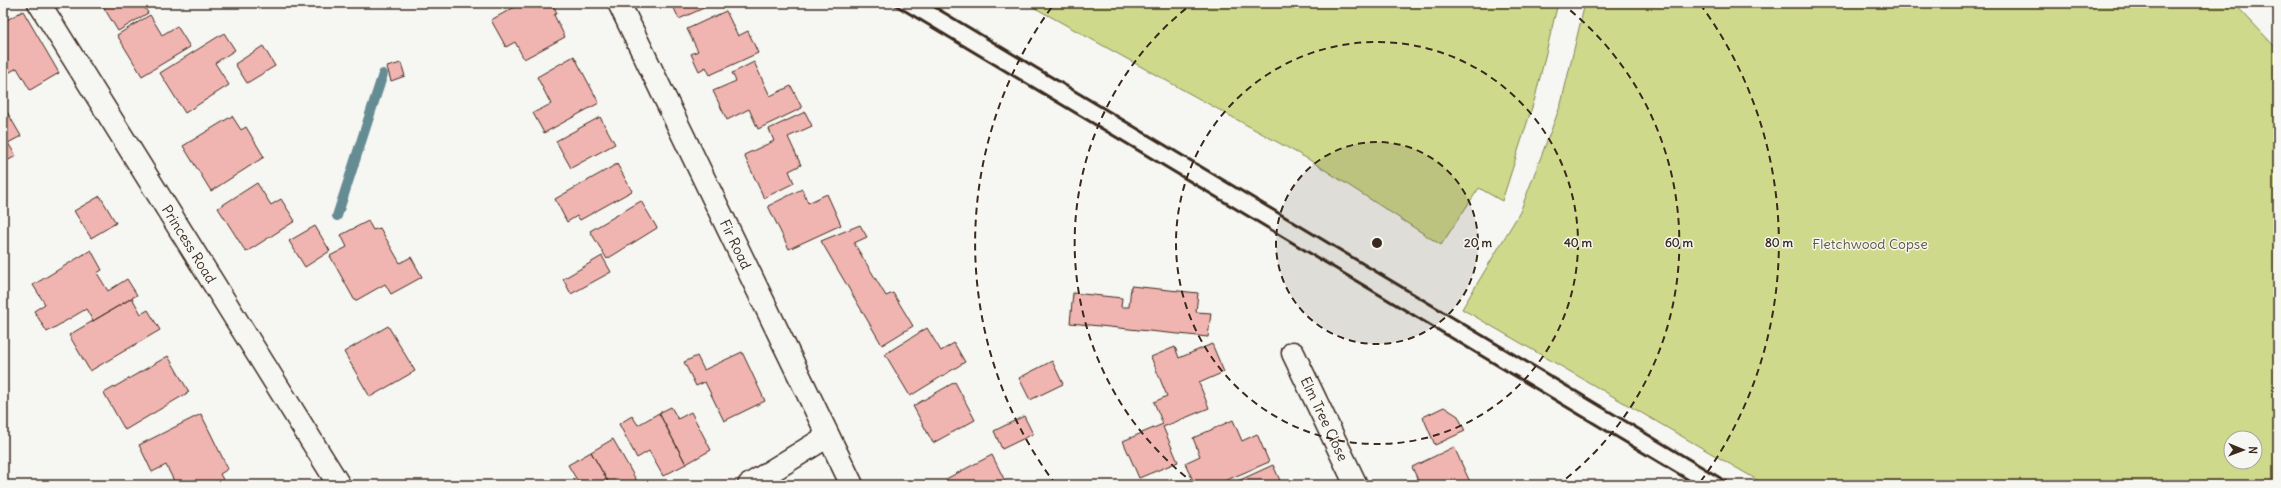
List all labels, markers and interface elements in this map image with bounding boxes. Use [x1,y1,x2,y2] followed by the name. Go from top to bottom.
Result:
[158,202,220,287] street label: Princess Road
[716,217,755,272] street label: Fir Road
[1464,235,1492,250] text: 20 m
[1564,235,1593,250] text: 40 m
[1665,235,1694,250] text: 60 m
[1765,235,1794,250] text: 80 m
[1812,235,1928,253] park label: Fletchwood Copse
[1370,236,1384,250] centre of rings
[1297,374,1352,464] street label: Elm Tree Close
[2223,430,2263,470] north arrow
[2246,446,2260,454] text: N

